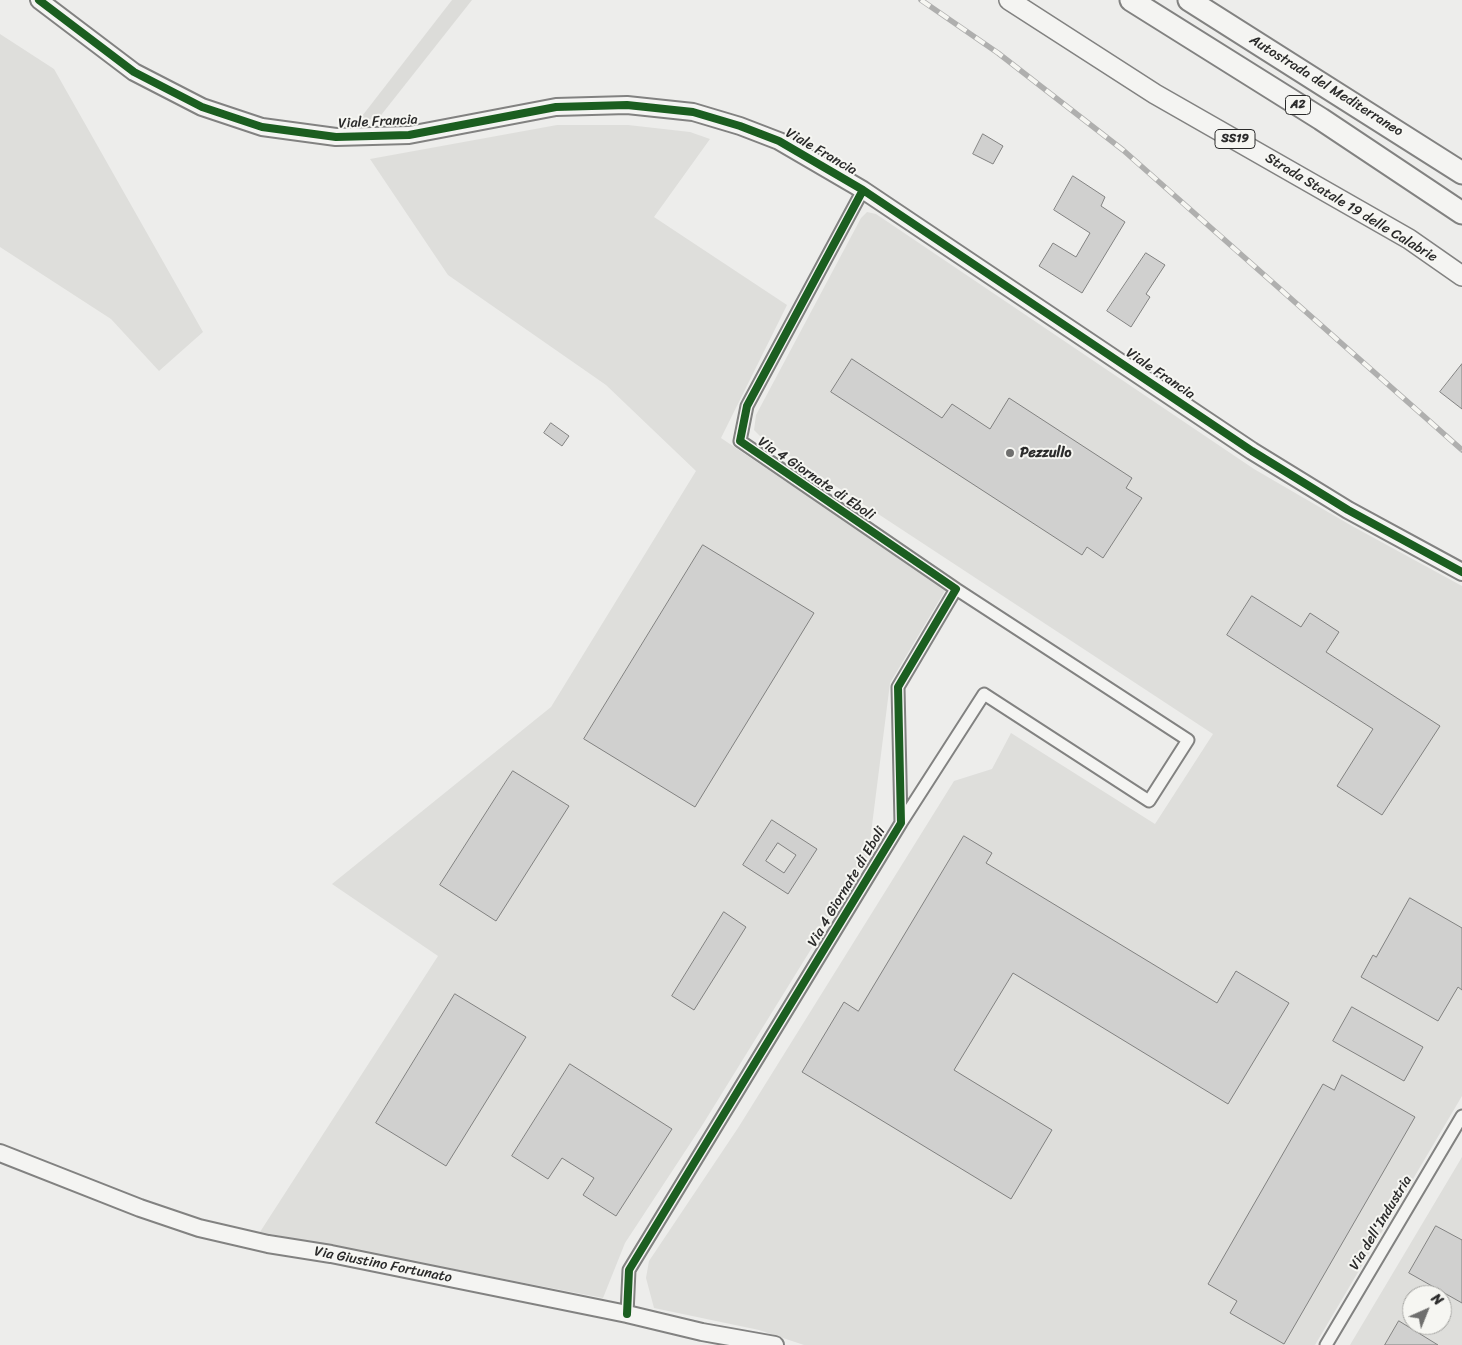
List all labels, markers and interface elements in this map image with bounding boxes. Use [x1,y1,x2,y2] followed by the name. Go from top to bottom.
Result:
[1246,32,1406,140] street label: Autostrada del Mediterraneo
[1286,96,1310,114] road number: A2
[338,112,418,132] street label: Viale Francia
[782,125,860,179] street label: Viale Francia
[1215,130,1255,148] road number: SS19
[1262,150,1440,266] street label: Strada Statale 19 delle Calabrie
[1122,345,1198,403] street label: Viale Francia
[755,434,877,524] street label: Via 4 Giornate di Eboli
[1020,445,1071,461] place label: Pezzullo
[1004,447,1016,459] marker: Pezzullo
[805,824,889,950] street label: Via 4 Giornate di Eboli
[1346,1173,1416,1273] street label: Via dell'Industria
[313,1243,453,1287] street label: Via Giustino Fortunato
[1402,1285,1452,1335] north arrow
[1425,1287,1449,1312] text: N

